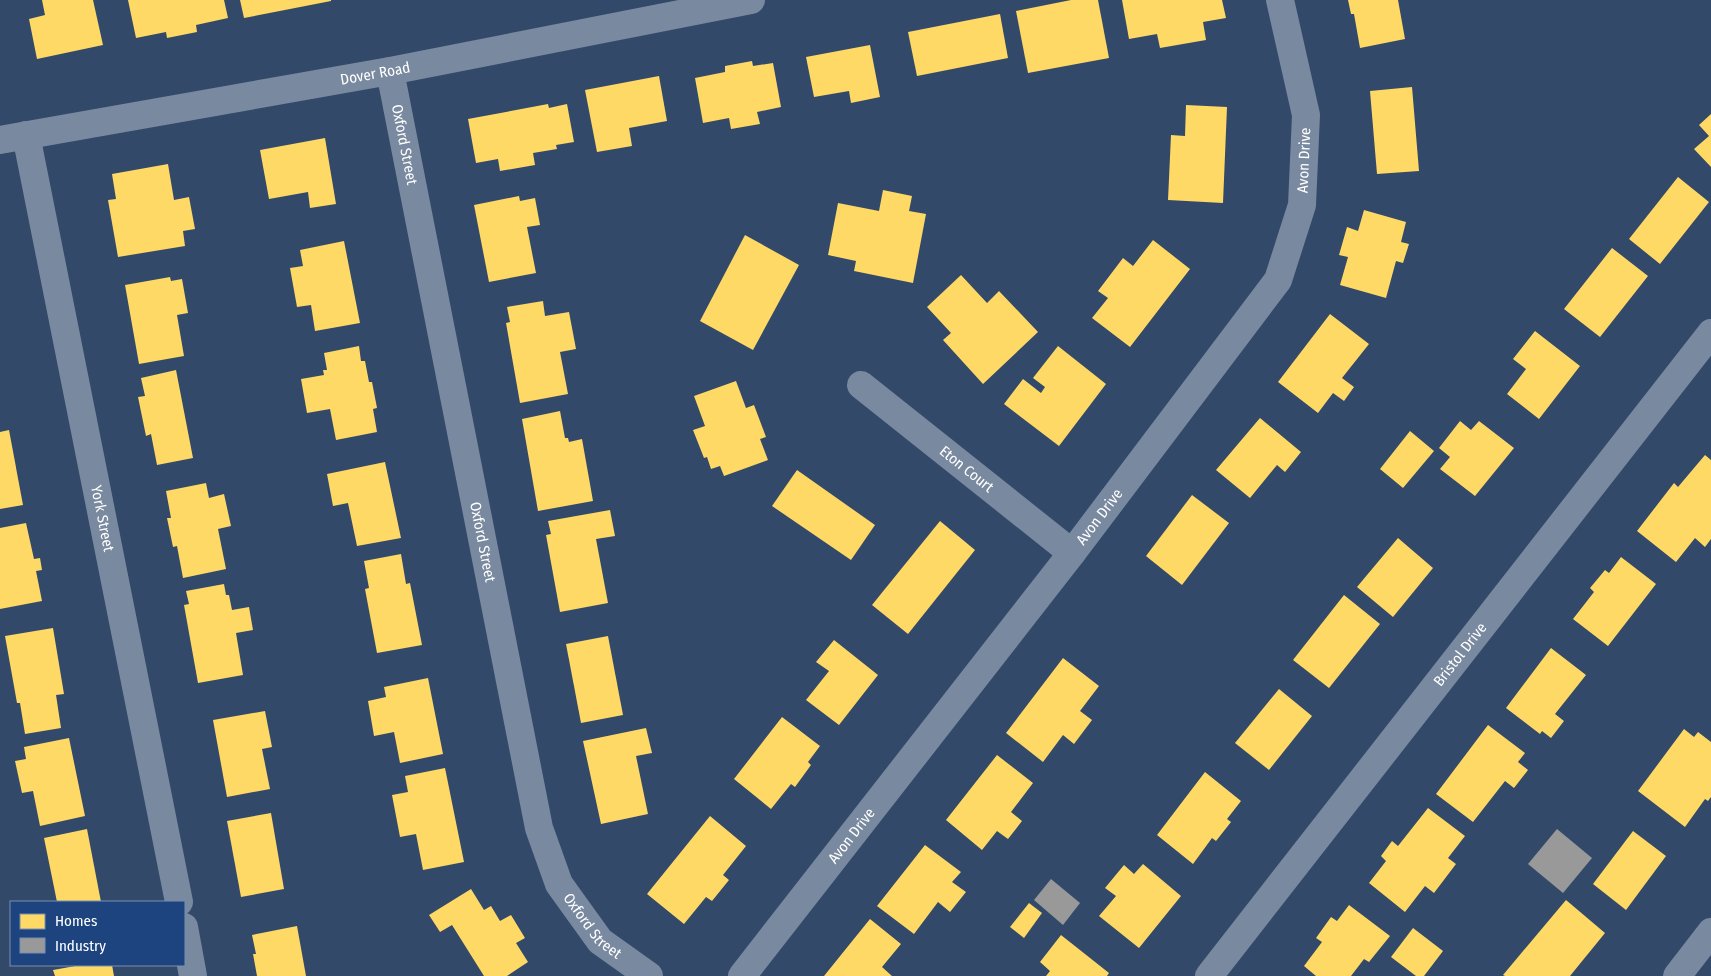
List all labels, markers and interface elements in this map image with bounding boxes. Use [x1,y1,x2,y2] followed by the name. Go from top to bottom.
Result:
[339,58,412,89] street label: Dover Road
[388,103,421,186] street label: Oxford Street
[1294,127,1314,193] street label: Avon Drive
[936,442,997,496] street label: Eton Court
[87,484,118,553] street label: York Street
[1072,485,1126,548] street label: Avon Drive
[466,500,499,584] street label: Oxford Street
[1430,619,1490,690] street label: Bristol Drive
[824,804,879,867] street label: Avon Drive
[559,889,625,963] street label: Oxford Street
[10,901,185,966] legend
[55,912,97,930] text: Homes
[55,937,106,955] text: Industry

